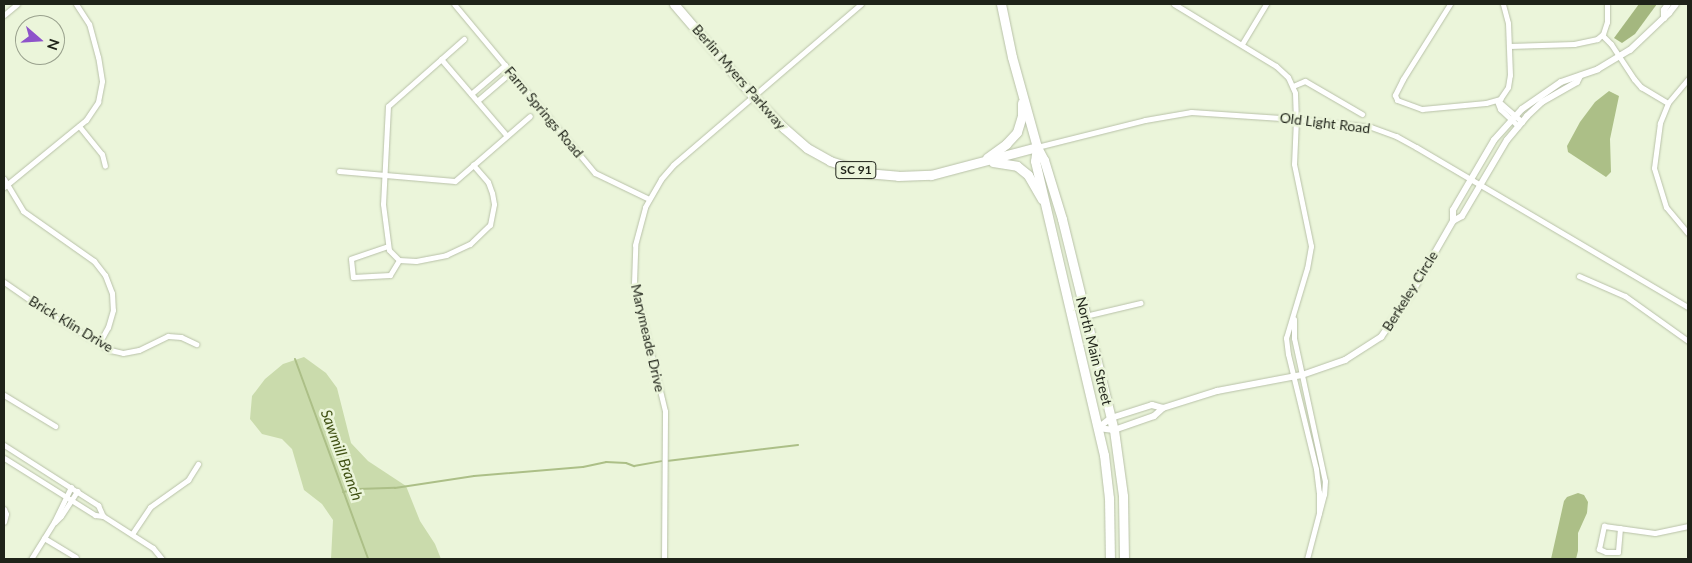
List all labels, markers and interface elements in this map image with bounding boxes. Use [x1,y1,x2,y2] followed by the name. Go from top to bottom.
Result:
[15,15,65,65] north arrow
[689,21,789,133] street label: Berlin Myers Parkway
[44,37,64,53] text: N
[501,63,587,161] street label: Farm Springs Road
[1279,109,1371,137] street label: Old Light Road
[835,160,877,180] road number: SC 91
[1379,248,1441,334] street label: Berkeley Circle
[627,282,669,394] street label: Marymeade Drive
[26,292,116,356] street label: Brick Klin Drive
[1072,295,1116,407] street label: North Main Street
[317,407,367,503] water label: Sawmill Branch

